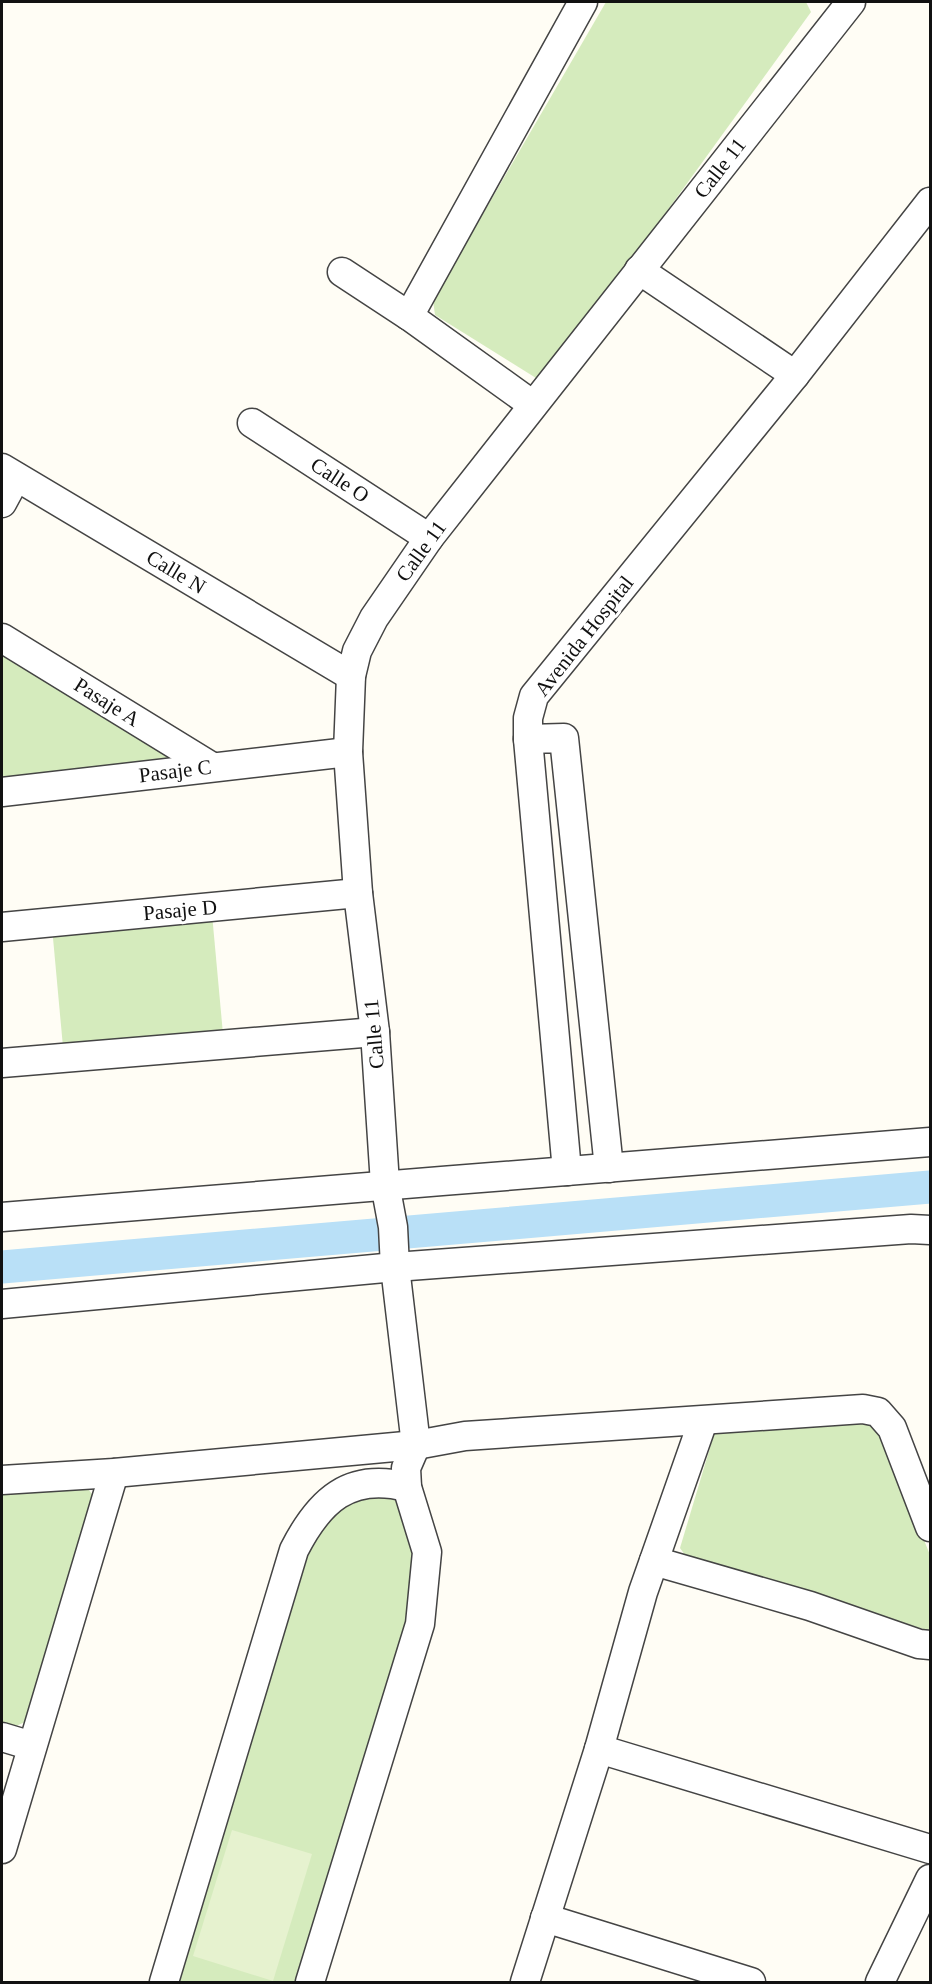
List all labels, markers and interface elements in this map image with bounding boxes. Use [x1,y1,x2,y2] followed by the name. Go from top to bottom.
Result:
[689,133,751,203] street label: Calle 11
[306,452,374,508] street label: Calle O
[391,516,451,586] street label: Calle 11
[142,545,210,599] street label: Calle N
[530,571,638,701] street label: Avenida Hospital
[70,673,145,732] street label: Pasaje A
[137,755,213,787] street label: Pasaje C
[142,895,218,925] street label: Pasaje D
[359,998,389,1070] street label: Calle 11

